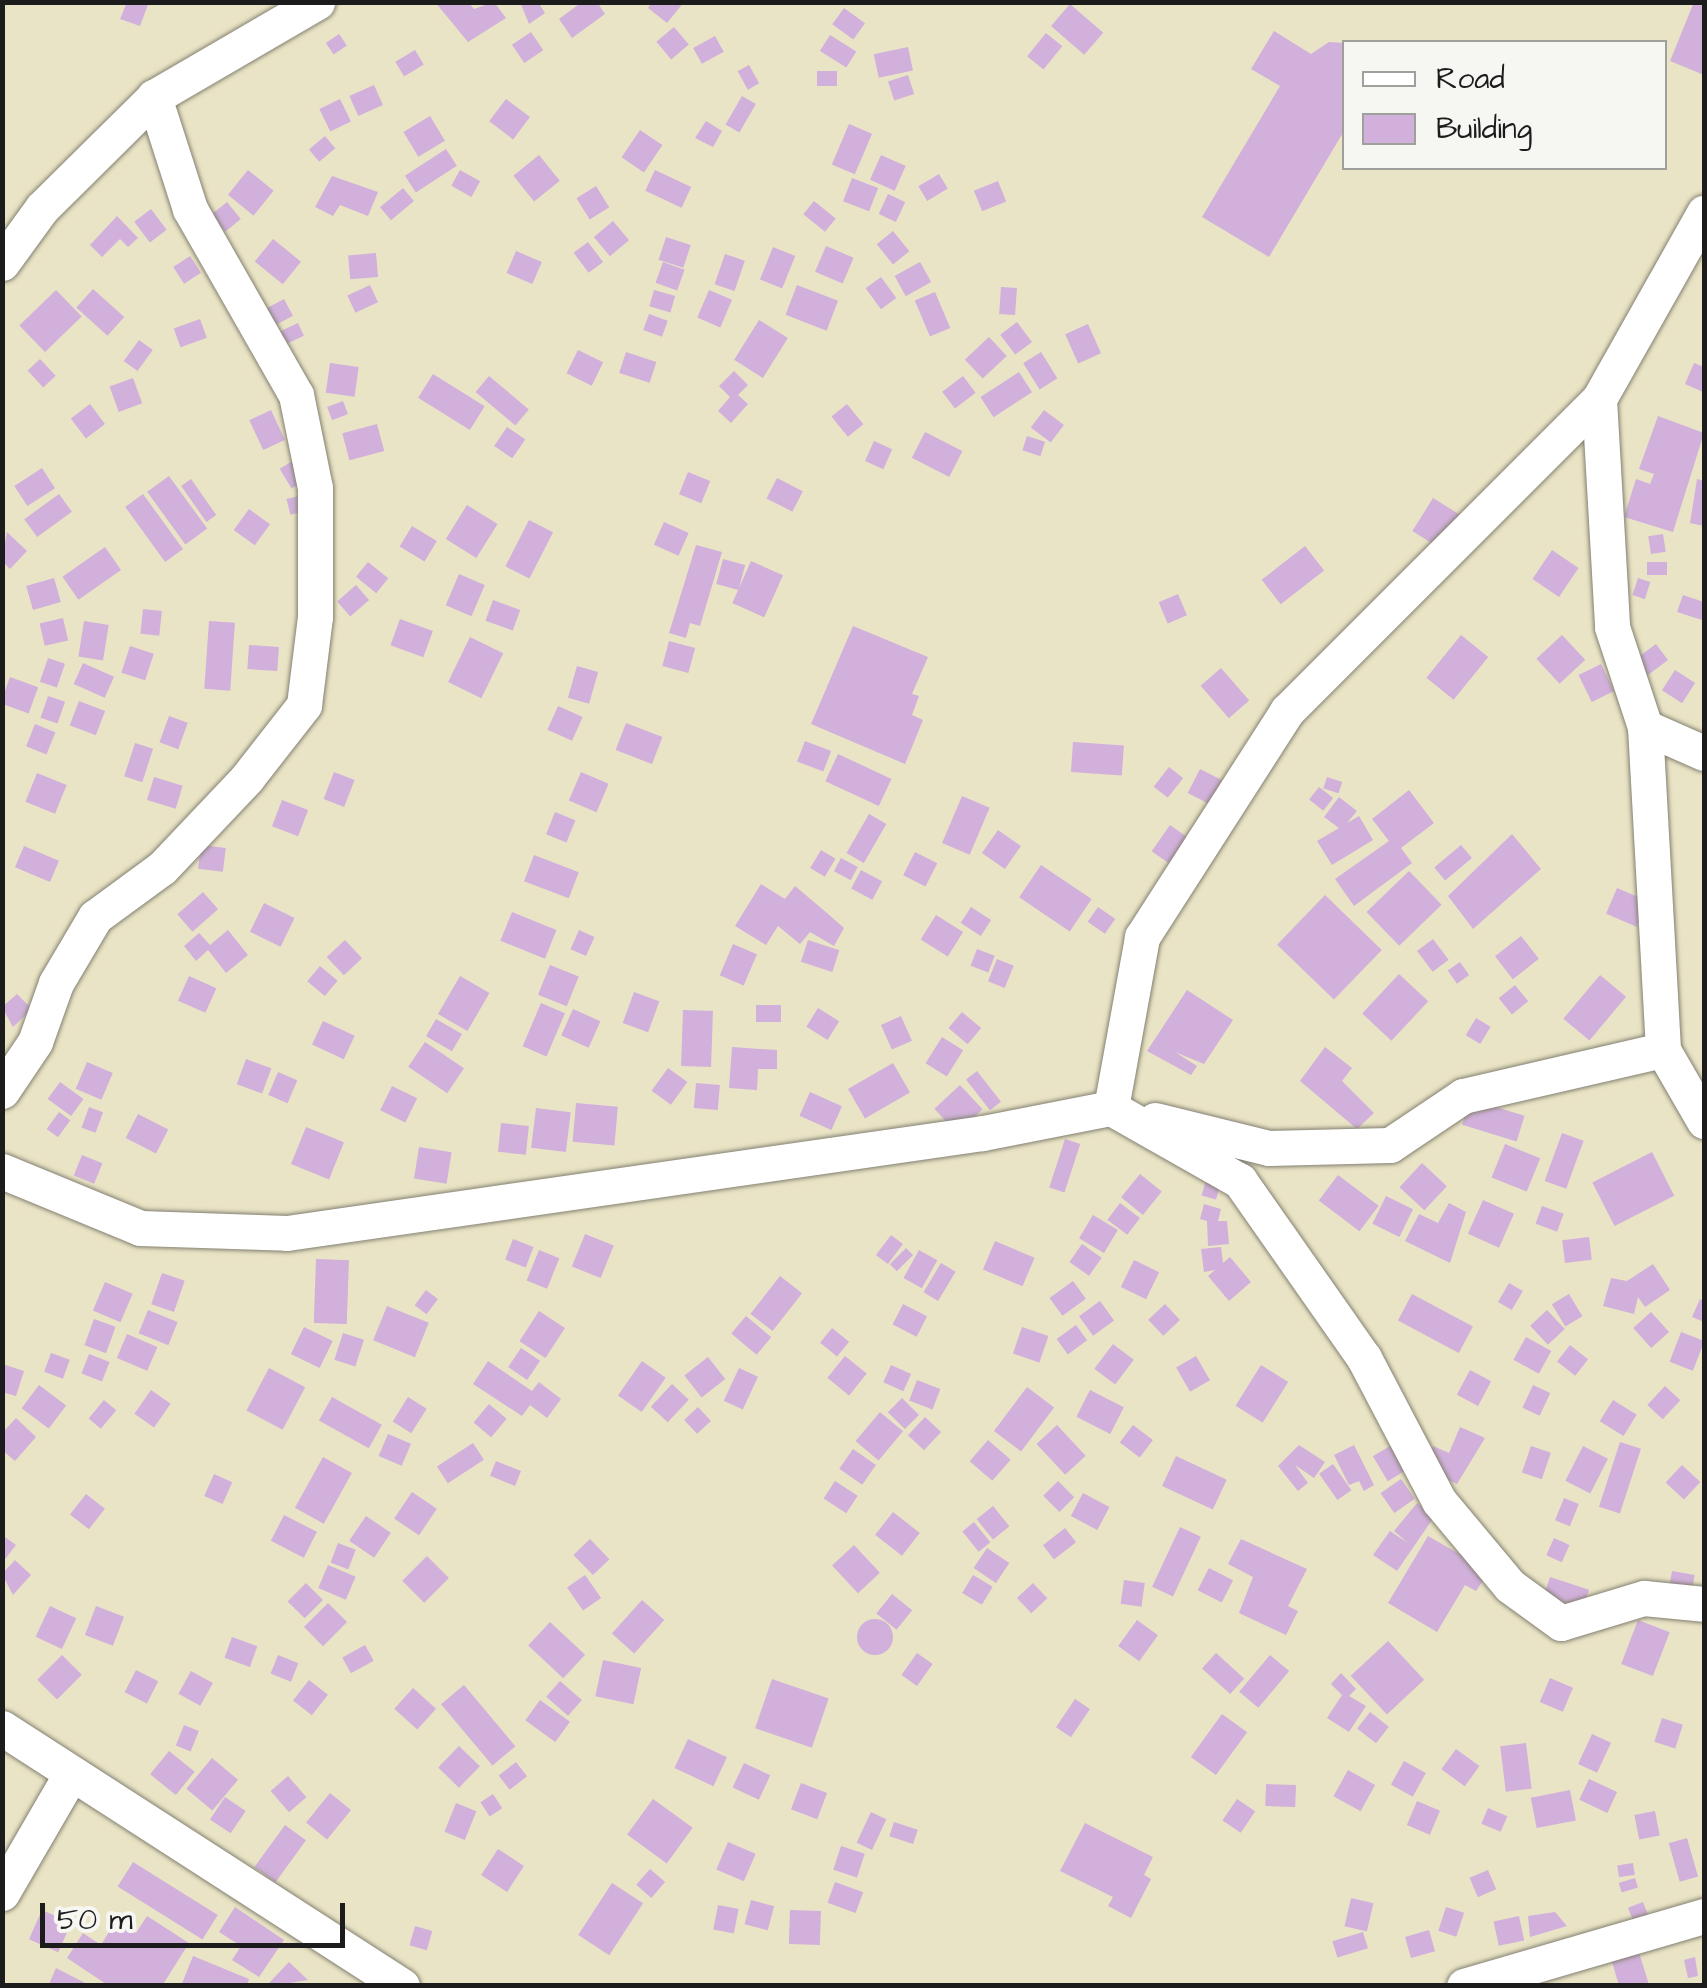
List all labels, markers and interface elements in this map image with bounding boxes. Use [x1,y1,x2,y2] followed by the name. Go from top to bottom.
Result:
[1342,40,1667,170] legend
[1436,58,1505,100] text: Road
[1436,108,1532,150] text: Building
[45,1883,350,1945] scale bar
[57,1899,133,1941] text: 50 m

